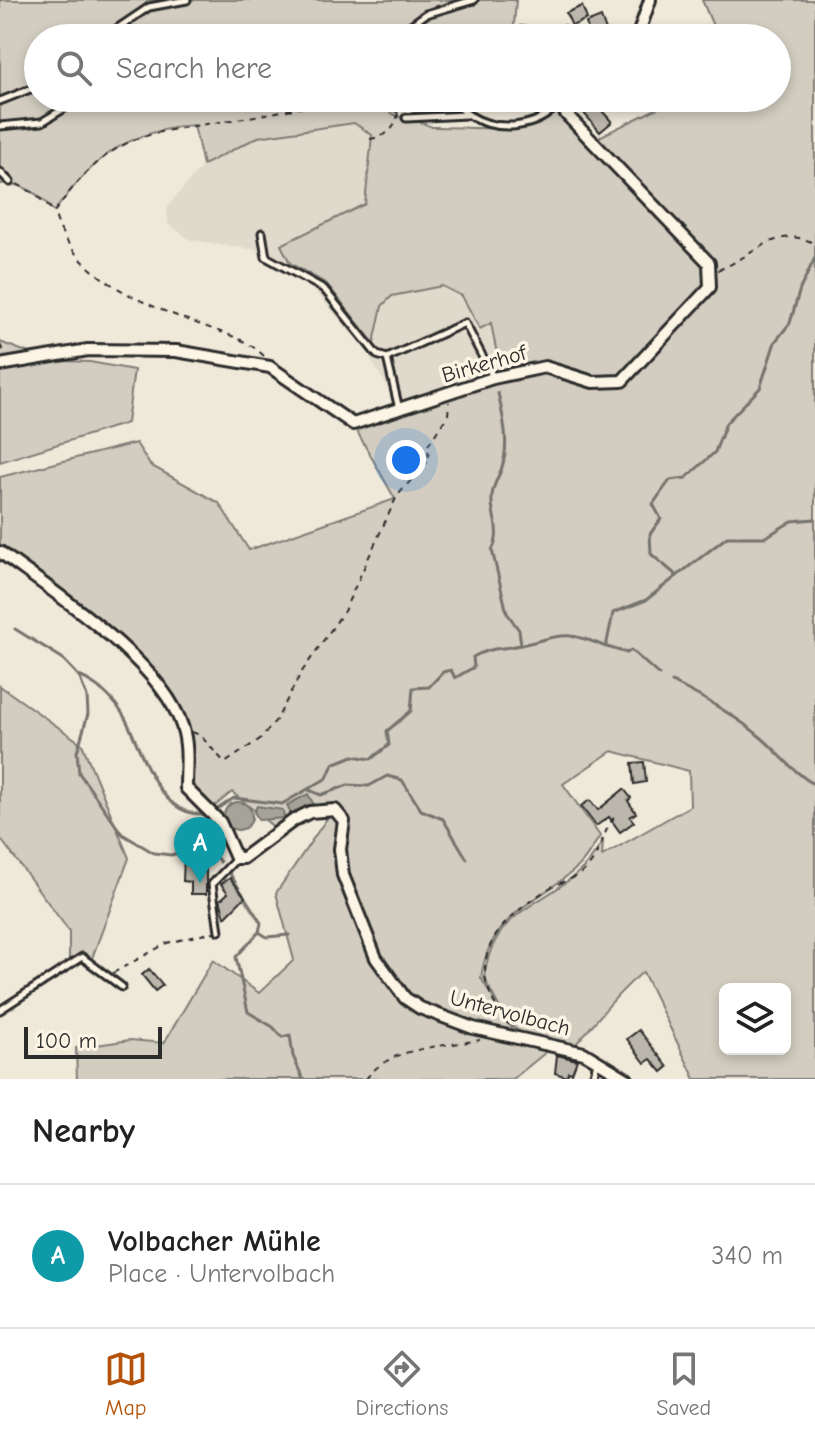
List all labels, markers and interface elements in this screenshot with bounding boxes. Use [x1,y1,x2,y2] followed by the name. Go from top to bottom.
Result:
[24,24,791,112] search box
[52,46,96,90] icon: search
[116,51,272,86] text: Search here
[439,339,531,388] street label: Birkerhof
[386,440,426,480] your location
[174,817,226,883] pin: A
[719,983,791,1055] map controls
[719,983,791,1055] button: layers
[447,984,573,1042] street label: Untervolbach
[24,1023,162,1059] scale bar
[36,1028,97,1054] text: 100 m
[32,1111,135,1151] text: Nearby
[108,1224,321,1259] text: Volbacher Mühle
[51,1241,65,1271] text: A
[711,1241,783,1271] text: 340 m
[108,1259,335,1289] text: Place · Untervolbach
[104,1347,148,1421] tab: Map
[356,1347,449,1421] tab: Directions
[656,1347,711,1421] tab: Saved

